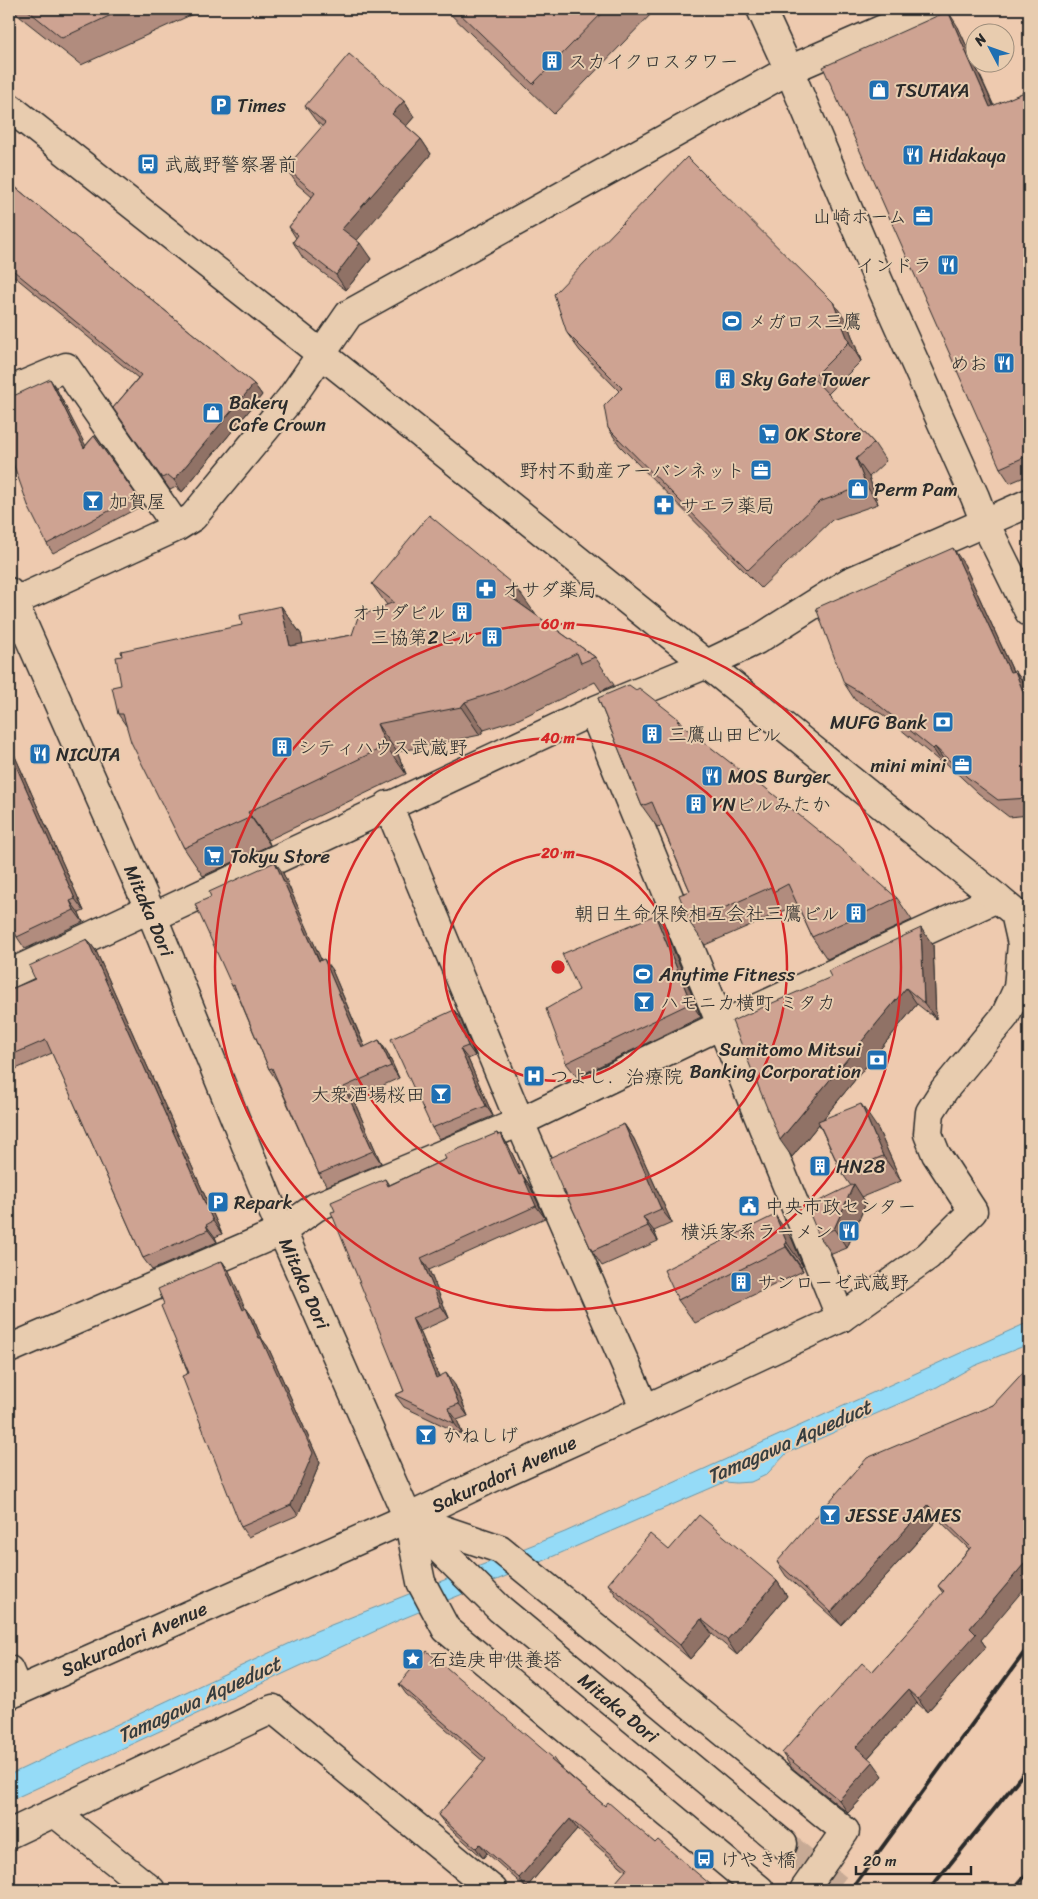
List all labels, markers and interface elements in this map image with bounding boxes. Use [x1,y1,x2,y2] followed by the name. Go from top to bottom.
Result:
[966,22,1016,72] north arrow
[967,28,993,52] text: N
[568,45,739,78] place label: スカイクロスタワー
[540,49,564,73] building icon: スカイクロスタワー
[895,74,969,107] place label: TSUTAYA
[867,78,891,102] shop icon: TSUTAYA
[237,89,286,122] place label: Times
[209,93,233,117] parking icon: Times
[929,139,1007,172] place label: Hidakaya
[901,143,925,167] restaurant icon: Hidakaya
[164,148,297,181] place label: 武蔵野警察署前
[136,152,160,176] bus stop icon: 武蔵野警察署前
[813,200,907,233] place label: 山崎ホーム
[911,204,935,228] office icon: 山崎ホーム
[856,249,932,282] place label: インドラ
[936,253,960,277] restaurant icon: インドラ
[748,305,862,338] place label: メガロス三鷹
[720,309,744,333] sports icon: メガロス三鷹
[950,347,988,380] place label: めお
[992,351,1016,375] restaurant icon: めお
[741,363,871,396] place label: Sky Gate Tower
[713,367,737,391] building icon: Sky Gate Tower
[229,386,326,441] place label: Bakery Cafe Crown
[201,401,225,425] shop icon: Bakery Cafe Crown
[785,418,861,451] place label: OK Store
[757,422,781,446] supermarket icon: OK Store
[519,454,745,487] place label: 野村不動産アーバンネット
[749,458,773,482] office icon: 野村不動産アーバンネット
[874,473,958,506] place label: Perm Pam
[846,477,870,501] shop icon: Perm Pam
[109,485,166,518] place label: 加賀屋
[81,489,105,513] bar icon: 加賀屋
[680,489,775,522] place label: サエラ薬局
[652,493,676,517] pharmacy icon: サエラ薬局
[502,573,597,606] place label: オサダ薬局
[474,577,498,601] pharmacy icon: オサダ薬局
[351,596,446,629] place label: オサダビル
[450,600,474,624] building icon: オサダビル
[540,611,575,637] text: 60 m
[370,621,476,654] place label: 三協第2ビル
[480,625,504,649] building icon: 三協第2ビル
[830,706,927,739] place label: MUFG Bank
[931,710,955,734] bank icon: MUFG Bank
[668,718,782,751] place label: 三鷹山田ビル
[640,722,664,746] building icon: 三鷹山田ビル
[540,725,576,751] text: 40 m
[298,731,468,764] place label: シティハウス武蔵野
[270,735,294,759] building icon: シティハウス武蔵野
[56,738,120,771] place label: NICUTA
[28,742,52,766] restaurant icon: NICUTA
[870,749,947,782] place label: mini mini
[950,753,974,777] office icon: mini mini
[728,760,831,793] place label: MOS Burger
[700,764,724,788] restaurant icon: MOS Burger
[712,788,831,821] place label: YNビルみたか
[684,792,708,816] building icon: YNビルみたか
[230,840,330,873] place label: Tokyu Store
[540,840,575,866] text: 20 m
[202,844,226,868] supermarket icon: Tokyu Store
[115,859,184,962] street label: Mitaka Dori
[574,897,840,930] place label: 朝日生命保険相互会社三鷹ビル
[844,901,868,925] building icon: 朝日生命保険相互会社三鷹ビル
[549,958,567,976] centre of rings
[658,958,795,991] place label: Anytime Fitness
[631,962,655,986] sports icon: Anytime Fitness
[660,986,836,1019] place label: ハモニカ横町 ミタカ
[632,990,656,1014] bar icon: ハモニカ横町 ミタカ
[689,1033,862,1088] place label: Sumitomo Mitsui Banking Corporation
[865,1048,889,1072] bank icon: Sumitomo Mitsui Banking Corporation
[550,1060,683,1093] place label: つよし．治療院
[522,1064,546,1088] hospital icon: つよし．治療院
[311,1078,425,1111] place label: 大衆酒場桜田
[429,1082,453,1106] bar icon: 大衆酒場桜田
[836,1150,886,1183] place label: HN28
[808,1154,832,1178] building icon: HN28
[234,1186,293,1219] place label: Repark
[206,1190,230,1214] parking icon: Repark
[765,1190,916,1223] place label: 中央市政センター
[737,1194,761,1218] public building icon: 中央市政センター
[681,1215,833,1248] place label: 横浜家系ラーメン
[837,1219,861,1243] restaurant icon: 横浜家系ラーメン
[270,1232,340,1335] street label: Mitaka Dori
[757,1266,909,1299] place label: サンローゼ武蔵野
[729,1270,753,1294] building icon: サンローゼ武蔵野
[701,1389,879,1494] water label: Tamagawa Aqueduct
[442,1419,518,1452] place label: かねしげ
[414,1423,438,1447] bar icon: かねしげ
[426,1426,583,1522] street label: Sakuradori Avenue
[845,1499,961,1532] place label: JESSE JAMES
[818,1503,842,1527] bar icon: JESSE JAMES
[55,1592,213,1686] street label: Sakuradori Avenue
[429,1643,562,1676] place label: 石造庚申供養塔
[111,1646,289,1753] water label: Tamagawa Aqueduct
[401,1647,425,1671] place icon: 石造庚申供養塔
[571,1664,667,1752] street label: Mitaka Dori
[720,1843,796,1876] place label: けやき橋
[856,1844,970,1876] scale bar
[692,1847,716,1871] bus stop icon: けやき橋
[863,1848,897,1874] text: 20 m

